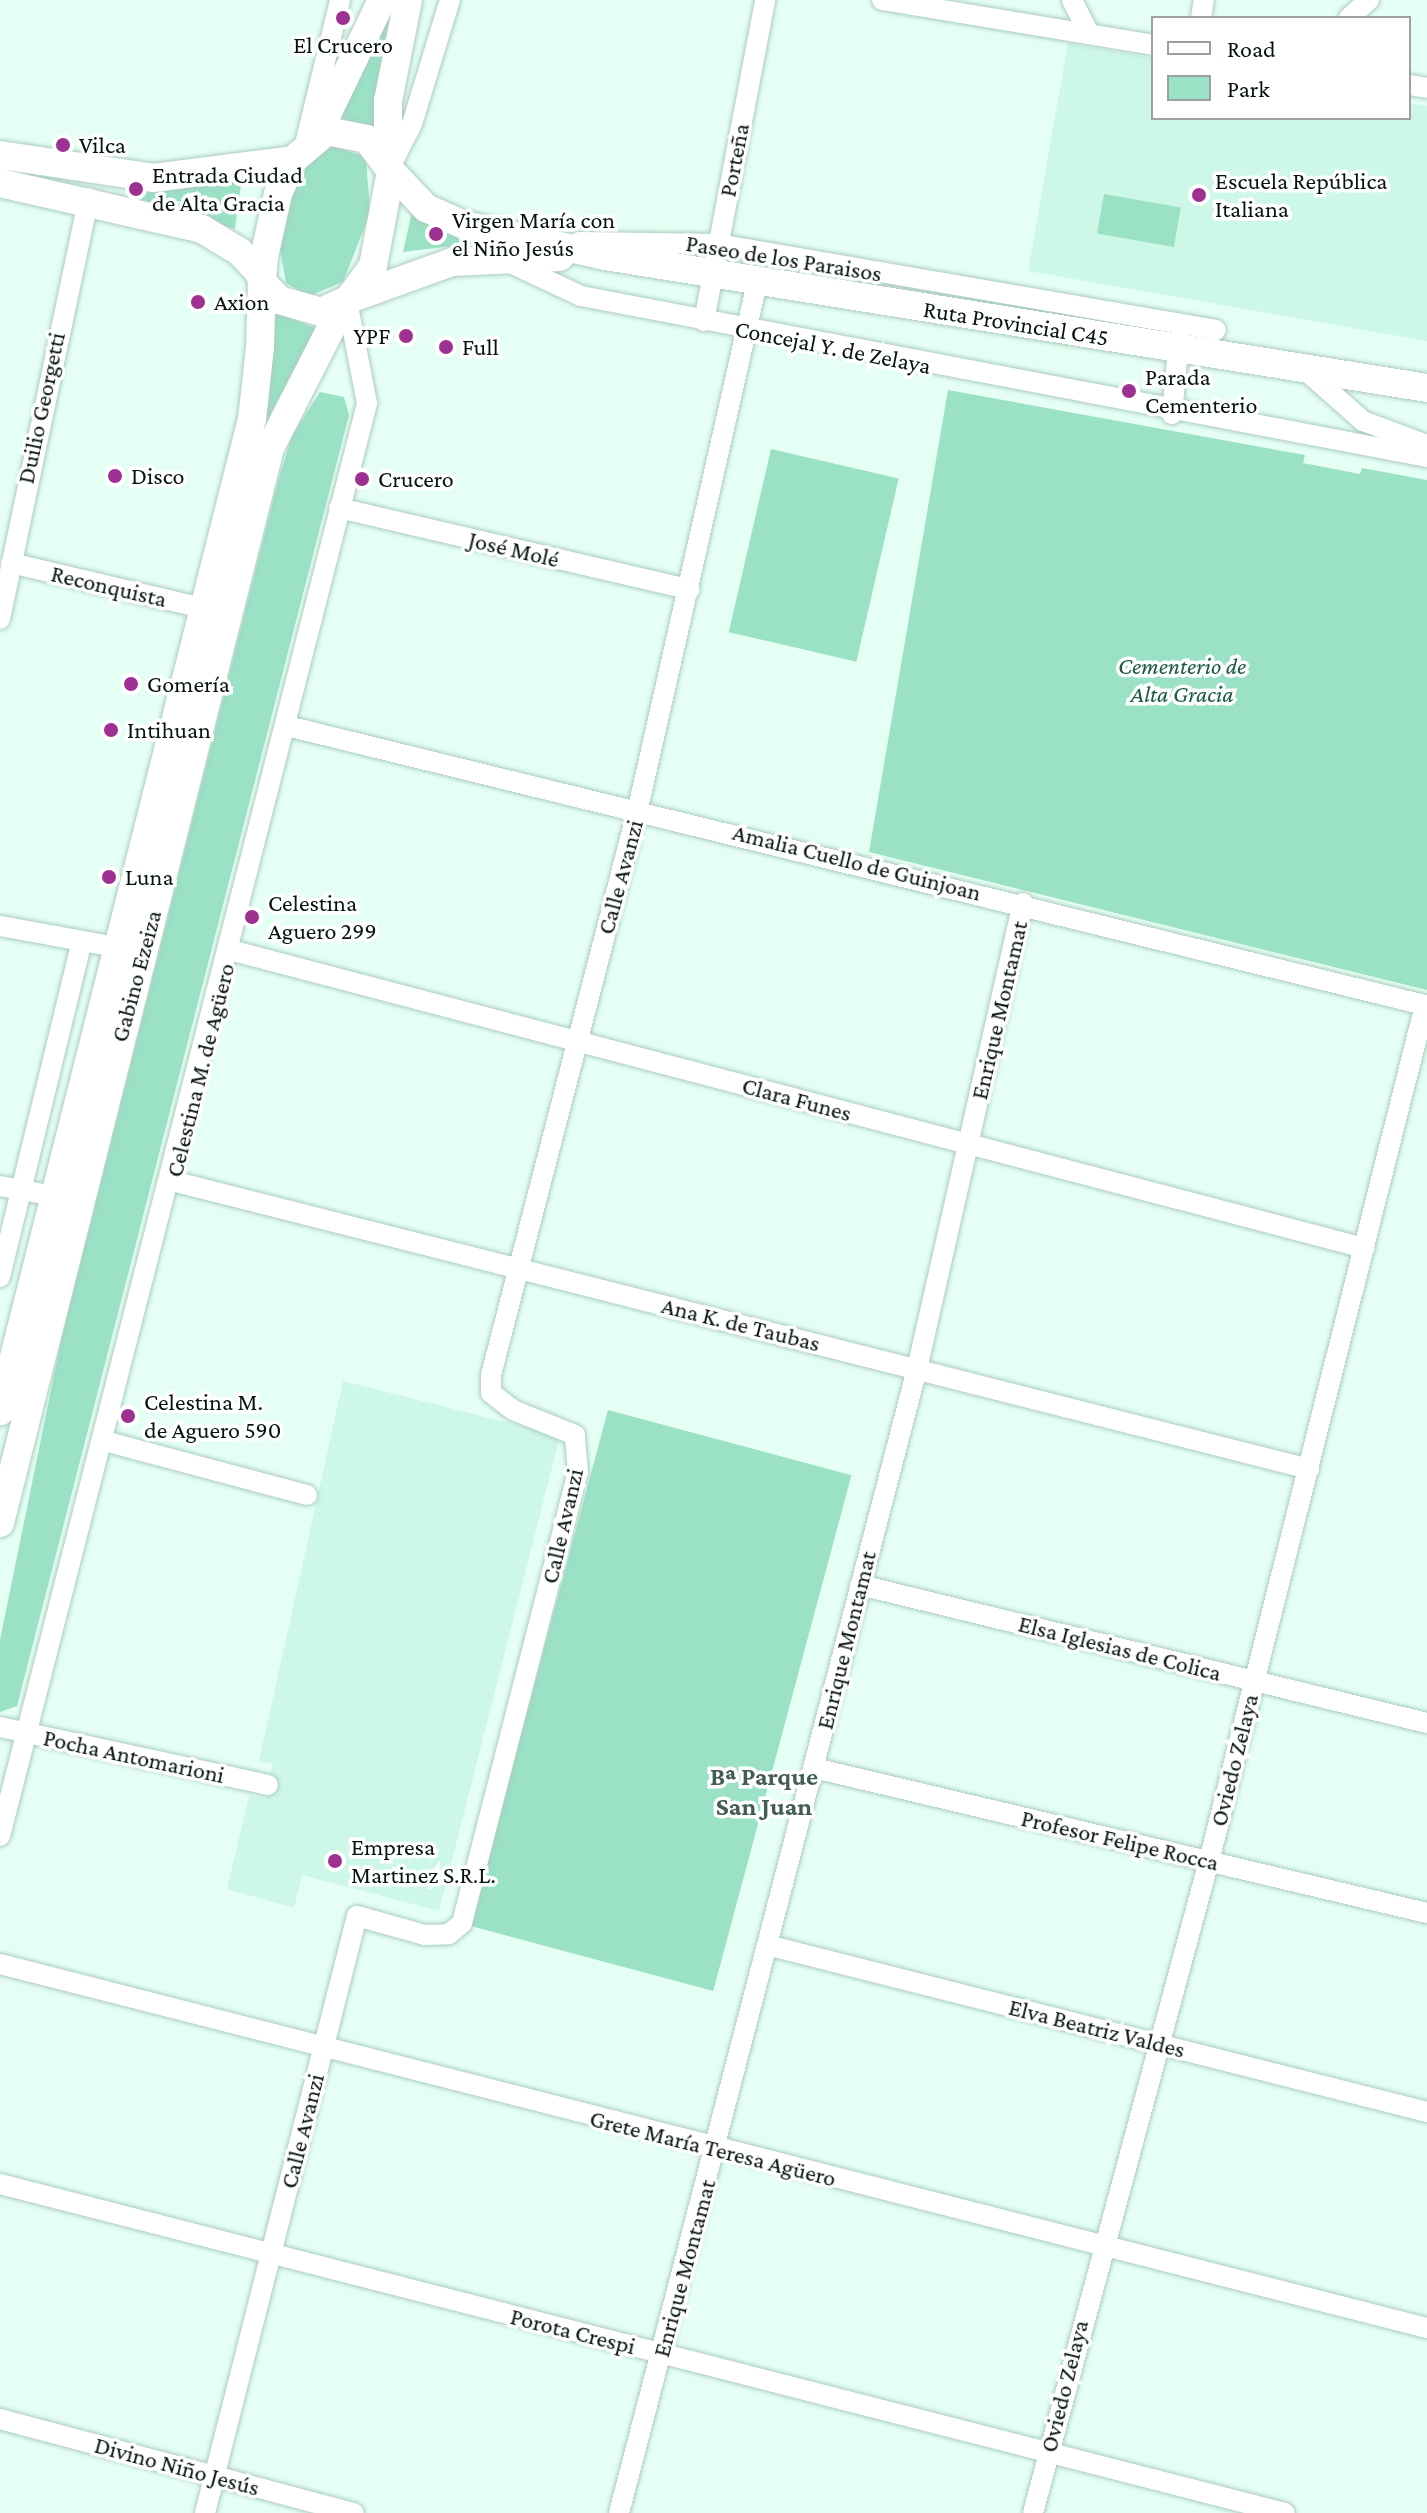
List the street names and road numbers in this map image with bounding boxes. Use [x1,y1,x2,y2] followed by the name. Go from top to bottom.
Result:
[713,121,755,199] street label: Porteña
[684,228,884,288] street label: Paseo de los Paraisos
[921,294,1111,352] street label: Ruta Provincial C45
[732,314,934,380] street label: Concejal Y. de Zelaya
[11,330,71,486] street label: Duilio Georgetti
[466,525,562,573] street label: José Molé
[48,559,170,613] street label: Reconquista
[591,817,649,937] street label: Calle Avanzi
[730,817,984,907] street label: Amalia Cuello de Guinjoan
[105,907,167,1045] street label: Gabino Ezeiza
[964,918,1034,1102] street label: Enrique Montamat
[159,960,241,1180] street label: Celestina M. de Agüero
[739,1071,855,1127] street label: Clara Funes
[659,1290,823,1358] street label: Ana K. de Taubas
[535,1466,589,1586] street label: Calle Avanzi
[810,1548,882,1732] street label: Enrique Montamat
[1016,1609,1224,1687] street label: Elsa Iglesias de Colica
[1204,1691,1264,1829] street label: Oviedo Zelaya
[41,1723,227,1789] street label: Pocha Antomarioni
[1018,1803,1222,1877] street label: Profesor Felipe Rocca
[1006,1992,1188,2064] street label: Elva Beatriz Valdes
[274,2071,330,2191] street label: Calle Avanzi
[587,2103,839,2193] street label: Grete María Teresa Agüero
[646,2176,722,2360] street label: Enrique Montamat
[507,2302,639,2360] street label: Porota Crespi
[1034,2317,1094,2455] street label: Oviedo Zelaya
[91,2430,263,2502] street label: Divino Niño Jesús

